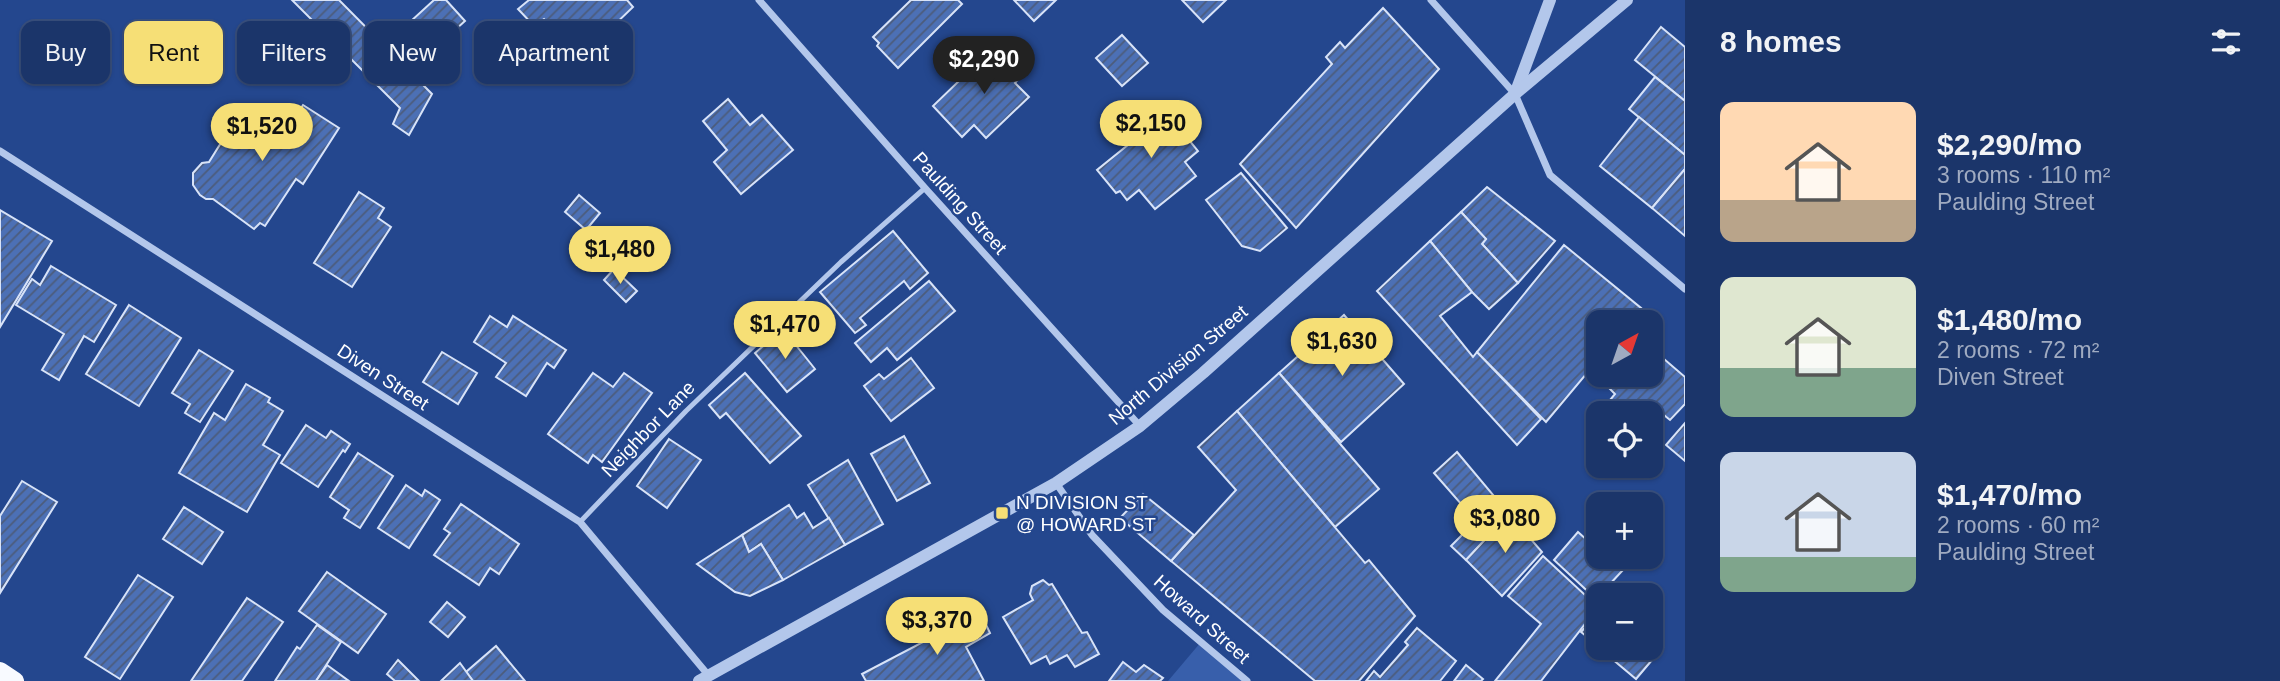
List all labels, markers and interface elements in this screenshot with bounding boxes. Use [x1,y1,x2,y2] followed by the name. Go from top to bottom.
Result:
[21,21,110,84] chip: Buy
[124,21,223,84] chip: Rent
[237,21,350,84] chip: Filters
[364,21,460,84] chip: New
[474,21,633,84] chip: Apartment
[2207,23,2245,61] icon: filters
[1720,25,1842,58] text: 8 homes
[927,36,1041,96] pin: $2,290
[949,46,1019,72] text: $2,290
[1094,100,1208,160] pin: $2,150
[205,104,319,163] pin: $1,520
[1116,110,1186,136] text: $2,150
[227,113,297,139] text: $1,520
[1937,128,2082,161] text: $2,290/mo
[1776,130,1860,214] icon: home
[909,148,1012,259] street label: Paulding Street
[1937,162,2110,188] text: 3 rooms · 110 m²
[1937,189,2094,215] text: Paulding Street
[563,226,677,286] pin: $1,480
[585,236,655,262] text: $1,480
[1105,300,1252,429] street label: North Division Street
[728,302,842,361] pin: $1,470
[1937,303,2082,336] text: $1,480/mo
[1776,305,1860,389] icon: home
[1586,310,1662,387] north arrow
[1586,310,1663,660] map controls
[750,311,820,337] text: $1,470
[1285,318,1399,378] pin: $1,630
[1307,328,1377,354] text: $1,630
[1937,337,2099,363] text: 2 rooms · 72 m²
[333,340,433,415] street label: Diven Street
[1937,364,2064,390] text: Diven Street
[597,377,699,481] street label: Neighbor Lane
[1586,401,1663,478] button: locate
[1937,478,2082,511] text: $1,470/mo
[1776,480,1860,564] icon: home
[1016,492,1156,535] place label: N DIVISION ST @ HOWARD ST
[1586,492,1663,569] button: +
[1448,496,1562,555] pin: $3,080
[994,505,1010,521] marker: N DIVISION ST @ HOWARD ST
[1470,505,1540,531] text: $3,080
[1937,512,2099,538] text: 2 rooms · 60 m²
[1937,539,2094,565] text: Paulding Street
[1150,571,1255,668] street label: Howard Street
[1586,583,1663,660] button: −
[880,598,994,657] pin: $3,370
[902,607,972,633] text: $3,370

